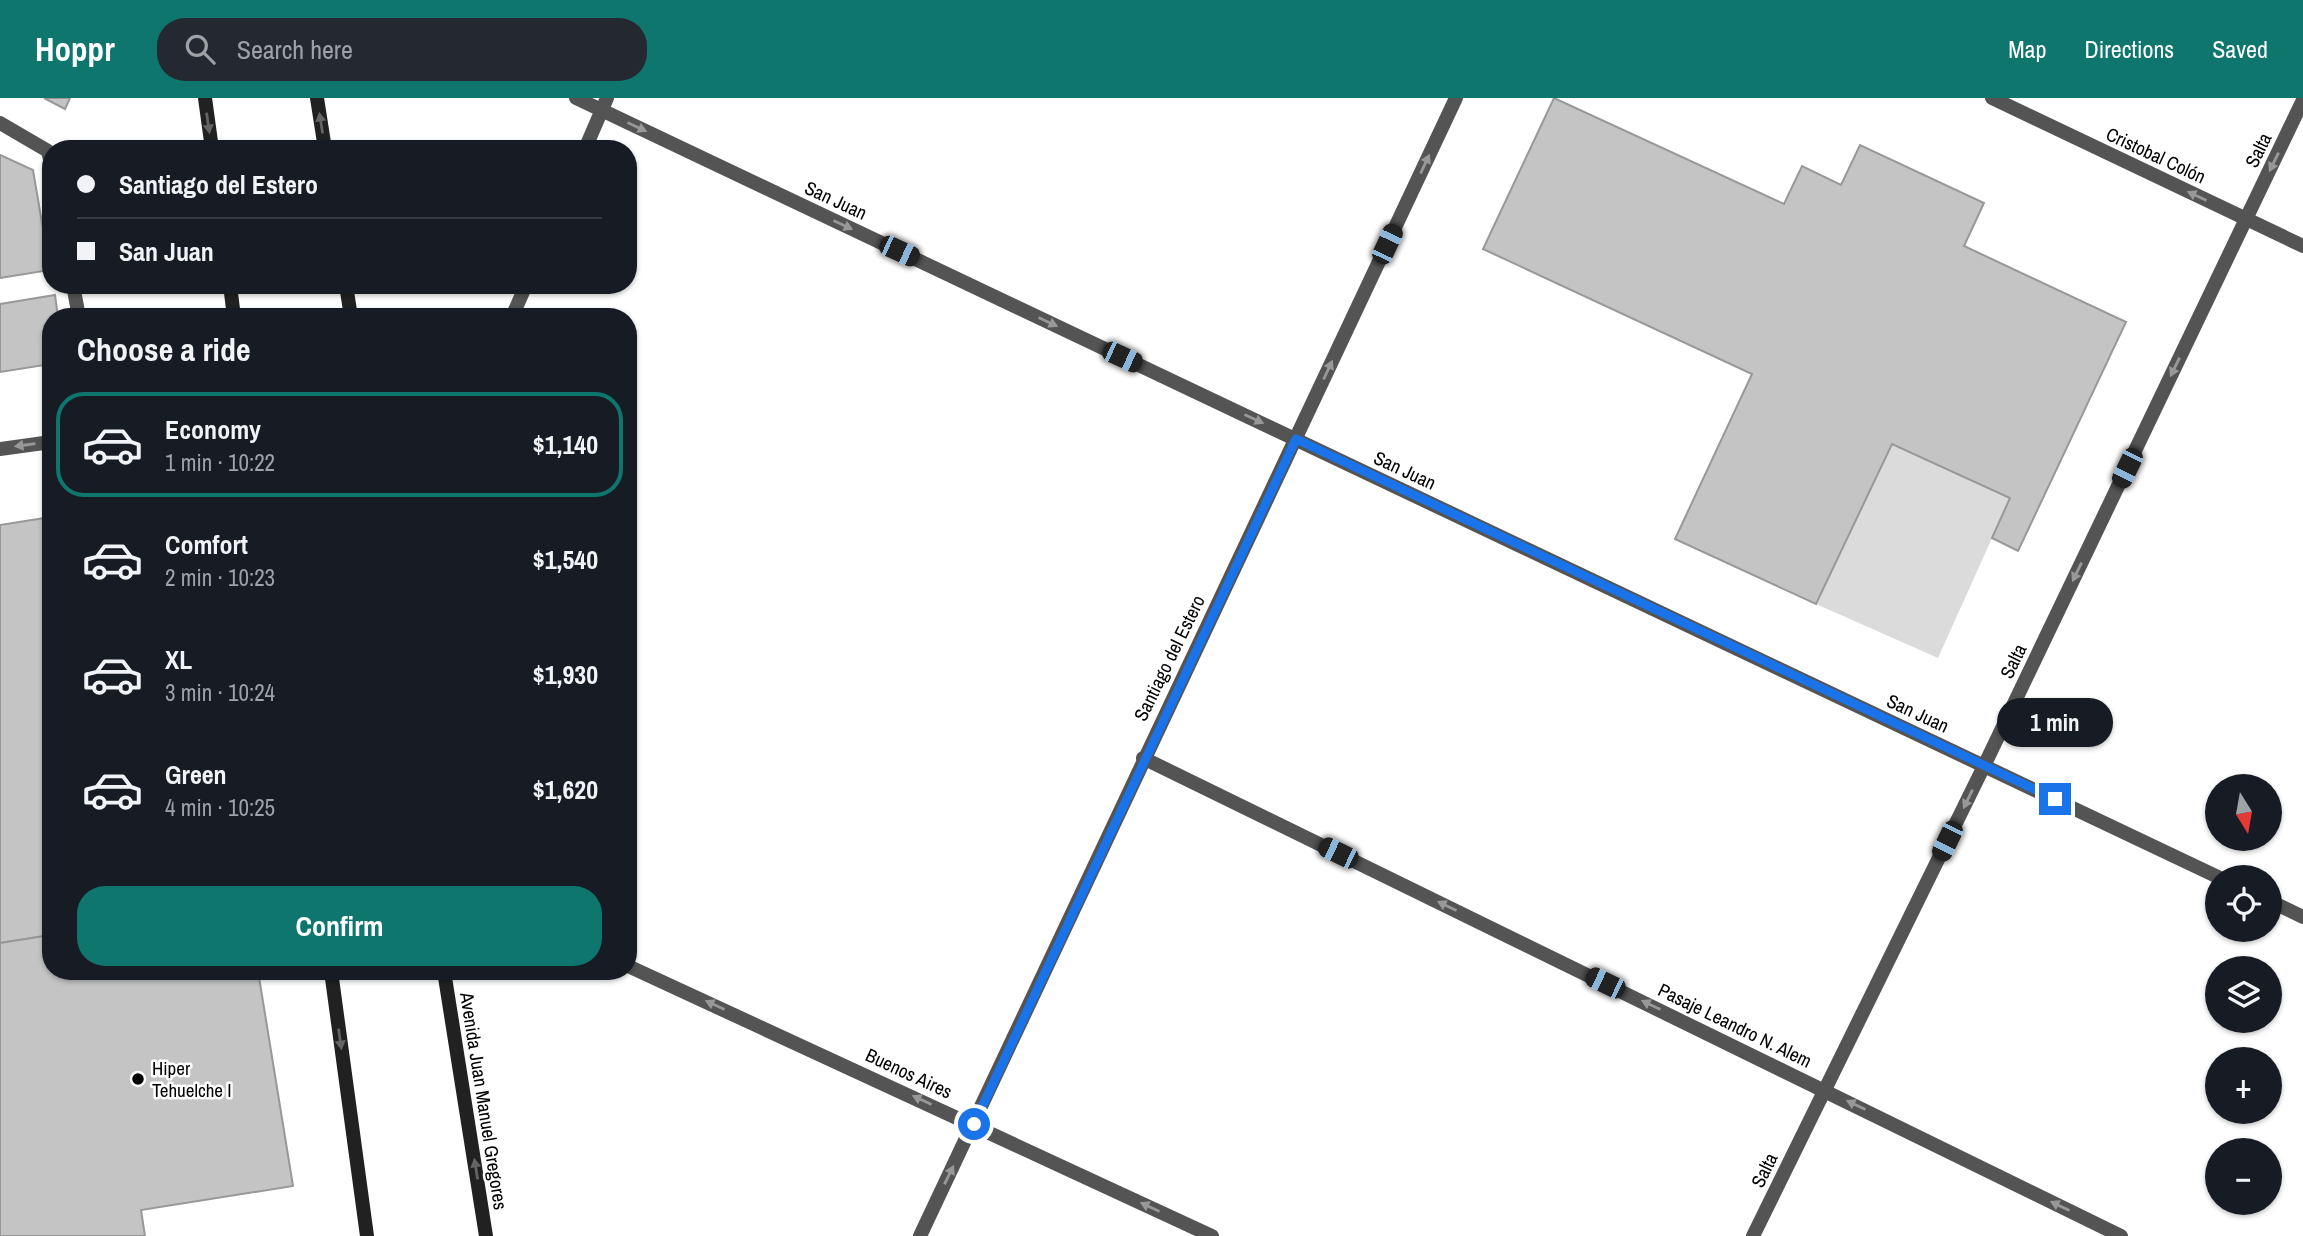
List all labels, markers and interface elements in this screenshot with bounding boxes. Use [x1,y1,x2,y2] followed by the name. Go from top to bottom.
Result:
[157,18,647,81] search box
[35,27,115,71] text: Hoppr
[181,30,219,68] icon: search
[237,32,353,67] text: Search here
[2008,33,2046,65] text: Map
[2084,33,2174,65] text: Directions
[2212,33,2268,65] text: Saved
[315,112,326,134] one-way arrow
[203,113,214,135] one-way arrow
[627,121,647,133] one-way arrow
[2102,121,2210,189] street label: Cristobal Colón
[2239,128,2278,172] street label: Salta
[2268,152,2279,172] one-way arrow
[1419,154,1430,174] one-way arrow
[119,167,318,202] text: Santiago del Estero
[801,174,871,226] street label: San Juan
[2187,190,2207,201] one-way arrow
[833,219,853,230] one-way arrow
[1369,221,1406,267] car
[876,233,923,269] car
[119,234,214,269] text: San Juan
[1038,317,1059,328] one-way arrow
[77,328,251,371] text: Choose a ride
[1099,339,1146,375] car
[2170,357,2181,377] one-way arrow
[1322,360,1334,380] one-way arrow
[165,412,261,447] text: Economy
[81,413,144,476] icon: car
[1244,414,1264,425] one-way arrow
[533,427,598,462] text: $1,140
[14,440,36,451] one-way arrow
[1370,444,1440,496] street label: San Juan
[2109,445,2146,491] car
[165,447,275,478] text: 1 min · 10:22
[165,527,248,562] text: Comfort
[81,528,144,591] icon: car
[533,542,598,577] text: $1,540
[165,562,275,593] text: 2 min · 10:23
[2071,562,2083,582] one-way arrow
[1127,591,1211,725] street label: Santiago del Estero
[1994,639,2033,683] street label: Salta
[165,642,192,677] text: XL
[81,643,144,706] icon: car
[533,657,598,692] text: $1,930
[165,677,275,708] text: 3 min · 10:24
[1883,687,1953,739] street label: San Juan
[1997,698,2113,746] callout: 1 min
[2030,707,2080,738] text: 1 min
[165,757,227,792] text: Green
[81,758,144,821] icon: car
[533,772,598,807] text: $1,620
[2205,774,2282,850] north arrow
[2205,774,2282,1215] map controls
[2039,783,2071,815] route end
[1962,789,1973,809] one-way arrow
[165,792,275,823] text: 4 min · 10:25
[1929,818,1966,864] car
[1315,834,1362,872] car
[2205,865,2282,942] button: locate
[77,886,602,966] button: Confirm
[1437,900,1457,911] one-way arrow
[2205,956,2282,1033] button: layers
[1582,964,1629,1002] car
[1654,976,1816,1074] street label: Pasaje Leandro N. Alem
[454,989,514,1212] street label: Avenida Juan Manuel Gregores
[705,999,725,1011] one-way arrow
[1641,1000,1661,1011] one-way arrow
[335,1028,346,1050] one-way arrow
[862,1042,957,1104] street label: Buenos Aires
[2205,1047,2282,1124] button: +
[152,1055,232,1103] place label: Hiper Tehuelche I
[130,1071,146,1087] marker: Hiper Tehuelche I
[911,1094,932,1105] one-way arrow
[1846,1100,1866,1111] one-way arrow
[958,1108,990,1140] route start
[2205,1138,2282,1215] button: −
[1745,1148,1784,1192] street label: Salta
[470,1158,481,1180] one-way arrow
[944,1165,955,1185] one-way arrow
[2050,1200,2070,1211] one-way arrow
[1140,1201,1160,1213] one-way arrow

